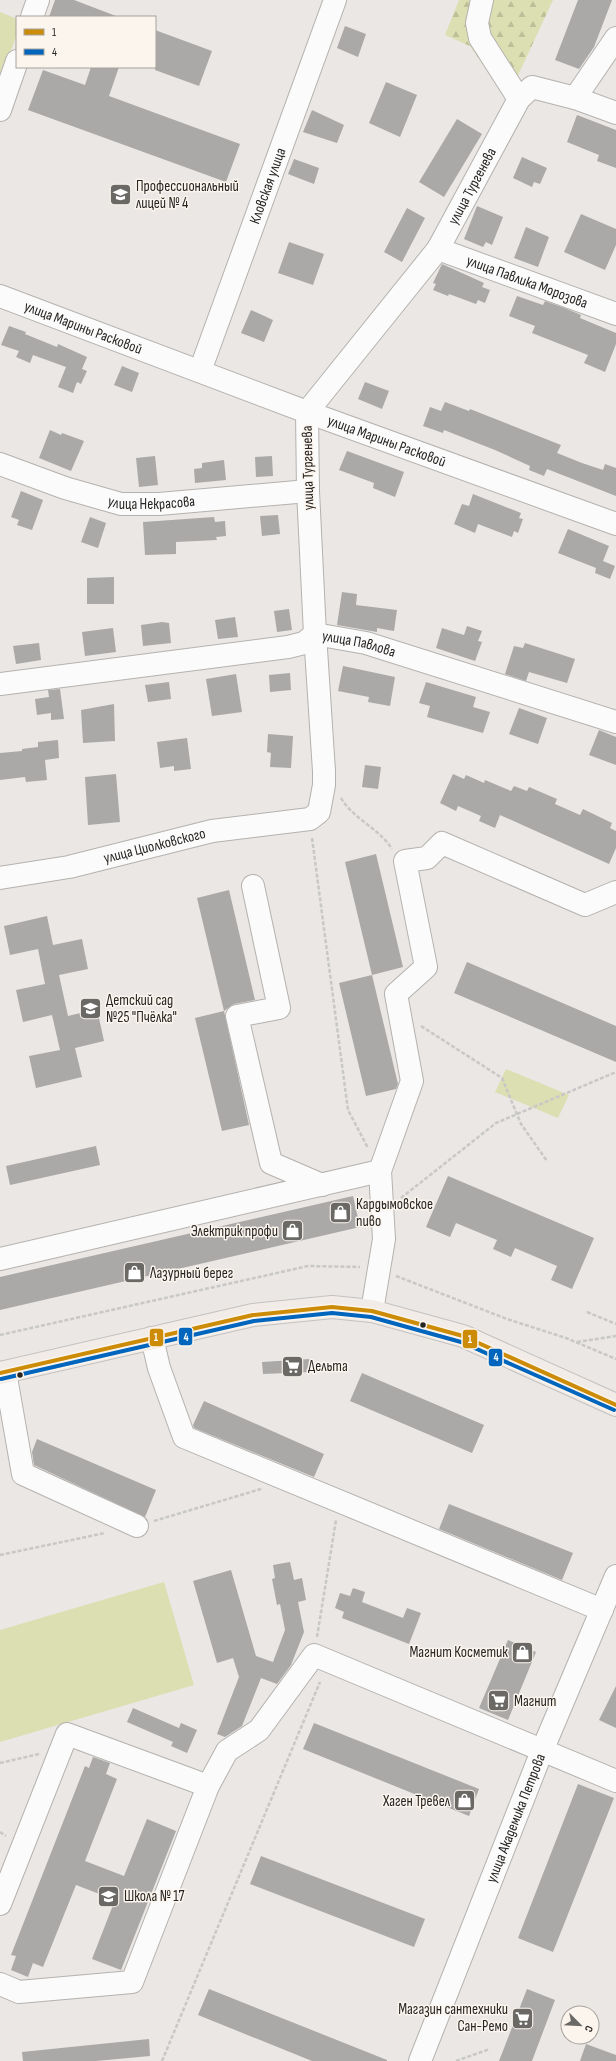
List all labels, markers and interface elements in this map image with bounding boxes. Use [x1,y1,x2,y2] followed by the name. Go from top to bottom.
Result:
[16,16,156,68] legend
[52,25,57,40] text: 1
[52,45,57,60] text: 4
[443,144,501,228] street label: улица Тургенева
[245,145,290,227] street label: Кловская улица
[136,177,239,213] place label: Профессиональный лицей № 4
[108,182,134,208] school or university icon: Профессиональный лицей № 4
[464,251,591,313] street label: улица Павлика Морозова
[22,297,145,358] street label: улица Марины Расковой
[325,411,449,471] street label: улица Марины Расковой
[298,425,318,511] street label: улица Тургенева
[106,491,196,514] street label: улица Некрасова
[321,626,398,661] street label: улица Павлова
[101,824,208,867] street label: улица Циолковского
[106,991,177,1027] place label: Детский сад №25 "Пчёлка"
[77,996,103,1022] school or university icon: Детский сад №25 "Пчёлка"
[356,1195,433,1231] place label: Кардымовское пиво
[328,1200,354,1226] shop icon: Кардымовское пиво
[280,1218,306,1244] shop icon: Электрик профи
[191,1222,278,1241] place label: Электрик профи
[122,1260,148,1286] shop icon: Лазурный берег
[149,1264,233,1283] place label: Лазурный берег
[418,1320,428,1330] unlabelled marker
[178,1327,193,1346] line badge: 4
[149,1328,164,1347] line badge: 1
[462,1329,478,1349] line badge: 1
[154,1331,159,1344] text: 1
[183,1331,189,1344] text: 4
[468,1333,473,1346] text: 1
[488,1348,503,1367] line badge: 4
[493,1351,499,1364] text: 4
[280,1353,306,1379] supermarket icon: Дельта
[308,1357,348,1376] place label: Дельта
[15,1370,25,1380] unlabelled marker
[510,1639,536,1665] shop icon: Магнит Косметик
[409,1643,508,1662] place label: Магнит Косметик
[486,1688,512,1714] supermarket icon: Магнит
[514,1692,556,1711] place label: Магнит
[482,1751,550,1885] street label: улица Академика Петрова
[452,1788,478,1814] shop icon: Хаген Тревел
[382,1792,451,1811] place label: Хаген Тревел
[95,1883,121,1909] school or university icon: Школа № 17
[124,1887,185,1906] place label: Школа № 17
[398,2000,508,2036] place label: Магазин сантехники Сан-Ремо
[510,2005,536,2031] supermarket icon: Магазин сантехники Сан-Ремо
[560,2005,600,2045] north arrow
[581,2024,596,2034] text: С

